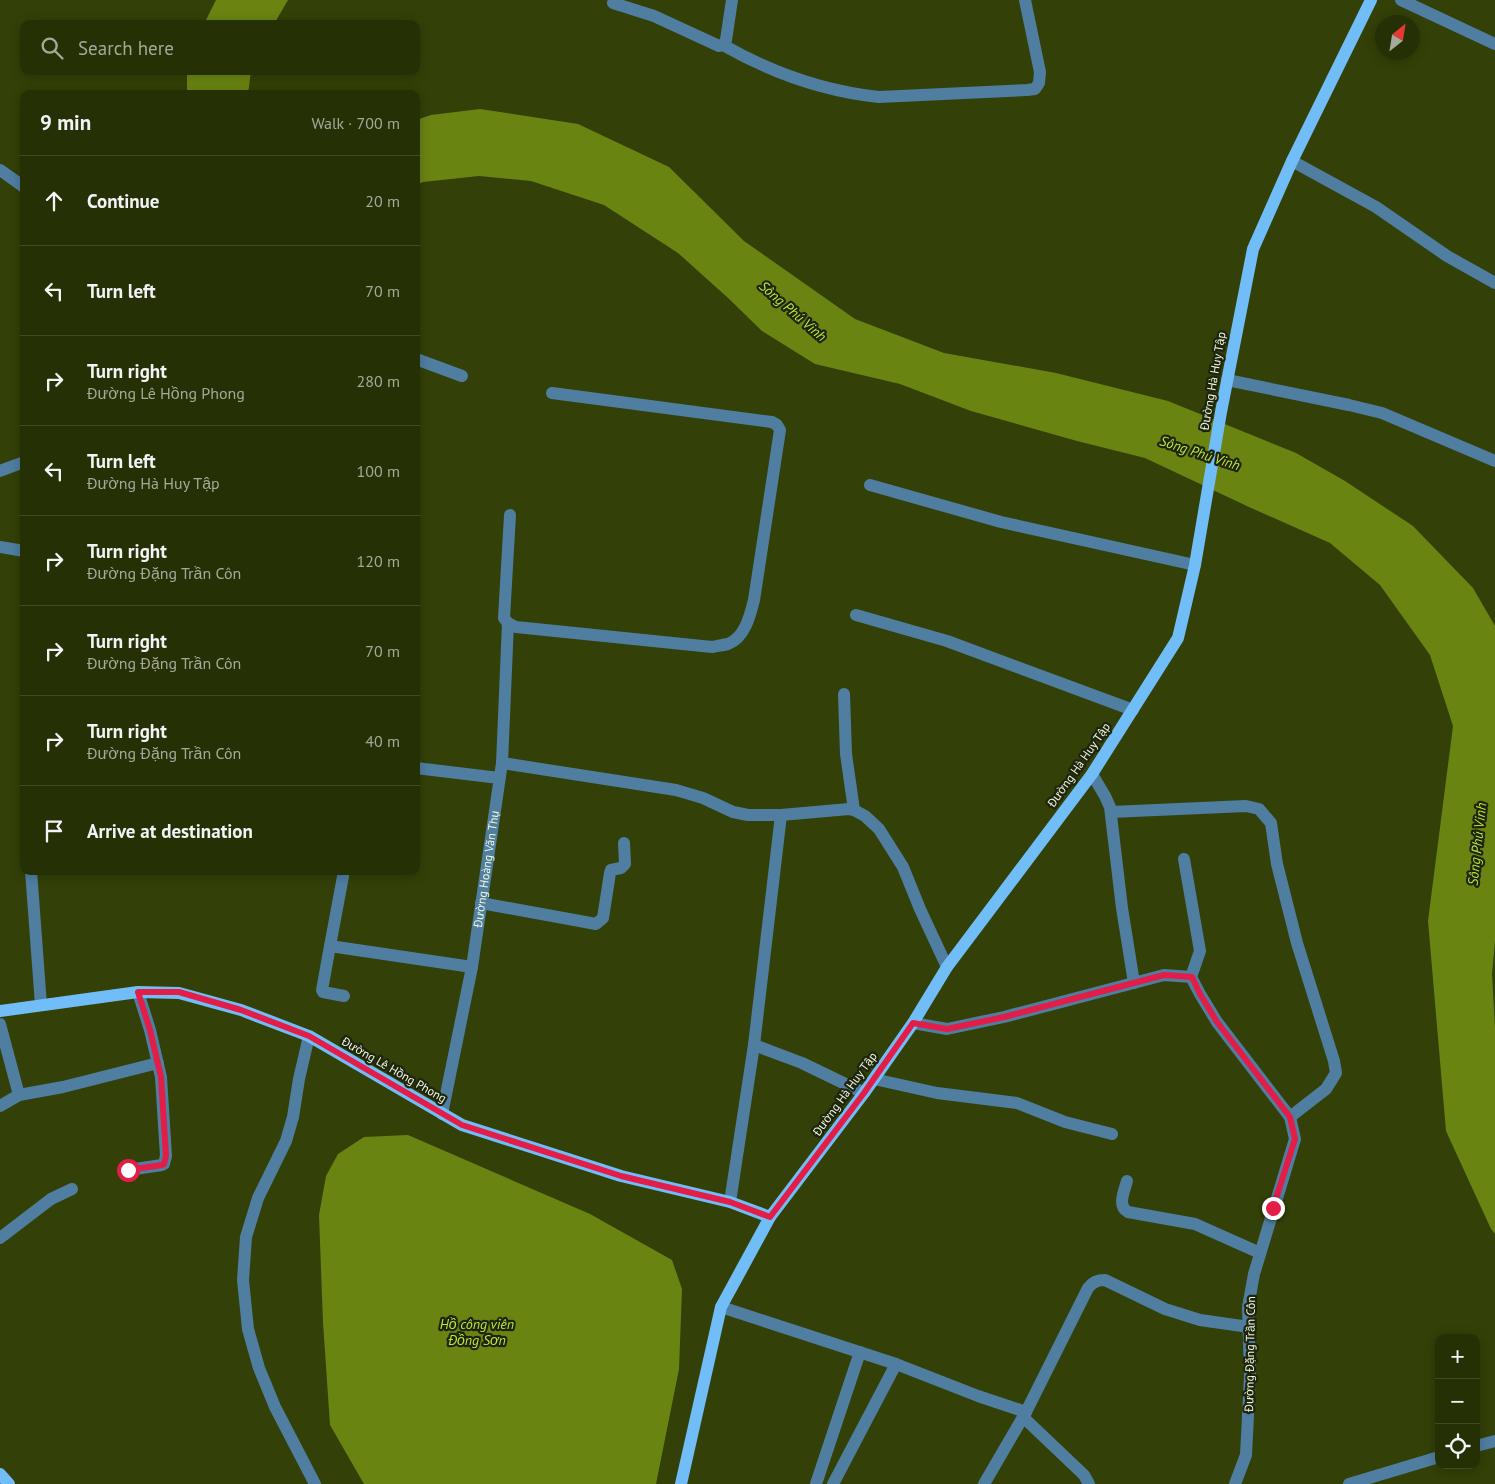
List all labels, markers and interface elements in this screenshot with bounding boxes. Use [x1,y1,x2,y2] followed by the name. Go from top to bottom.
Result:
[1375,15,1420,60] north arrow
[20,20,420,75] search box
[38,34,66,62] icon: search
[78,36,174,60] text: Search here
[40,109,91,136] text: 9 min
[311,113,400,133] text: Walk · 700 m
[40,187,68,215] icon: ahead
[87,189,159,213] text: Continue
[365,191,400,211] text: 20 m
[40,277,68,305] icon: left
[756,277,830,345] water label: Sông Phú Vinh
[87,279,156,303] text: Turn left
[365,281,400,301] text: 70 m
[1196,331,1229,432] street label: Đường Hà Huy Tập
[87,359,167,383] text: Turn right
[40,367,68,395] icon: right
[357,371,400,391] text: 280 m
[87,383,245,403] text: Đường Lê Hồng Phong
[1158,432,1242,474] water label: Sông Phú Vinh
[87,449,156,473] text: Turn left
[40,457,68,485] icon: left
[357,461,400,481] text: 100 m
[87,473,220,493] text: Đường Hà Huy Tập
[87,539,167,563] text: Turn right
[40,547,68,575] icon: right
[357,551,400,571] text: 120 m
[87,563,241,583] text: Đường Đặng Trần Côn
[87,629,167,653] text: Turn right
[40,637,68,665] icon: right
[365,641,400,661] text: 70 m
[87,653,241,673] text: Đường Đặng Trần Côn
[87,719,167,743] text: Turn right
[1043,720,1113,811] street label: Đường Hà Huy Tập
[40,727,68,755] icon: right
[365,731,400,751] text: 40 m
[87,743,241,763] text: Đường Đặng Trần Côn
[1464,802,1490,886] water label: Sông Phú Vinh
[470,810,502,929] street label: Đường Hoàng Văn Thụ
[40,817,68,845] icon: arrive
[87,819,253,843] text: Arrive at destination
[338,1033,449,1106] street label: Đường Lê Hồng Phong
[809,1049,880,1139] street label: Đường Hà Huy Tập
[117,1159,140,1182] route start
[1262,1197,1285,1220] route end
[1241,1296,1258,1413] street label: Đường Đặng Trần Côn
[440,1315,514,1349] water label: Hồ công viên Đồng Sơn
[1435,1334,1480,1469] map controls
[1435,1334,1480,1379] button: +
[1435,1379,1480,1424] button: −
[1435,1424,1480,1469] button: locate

